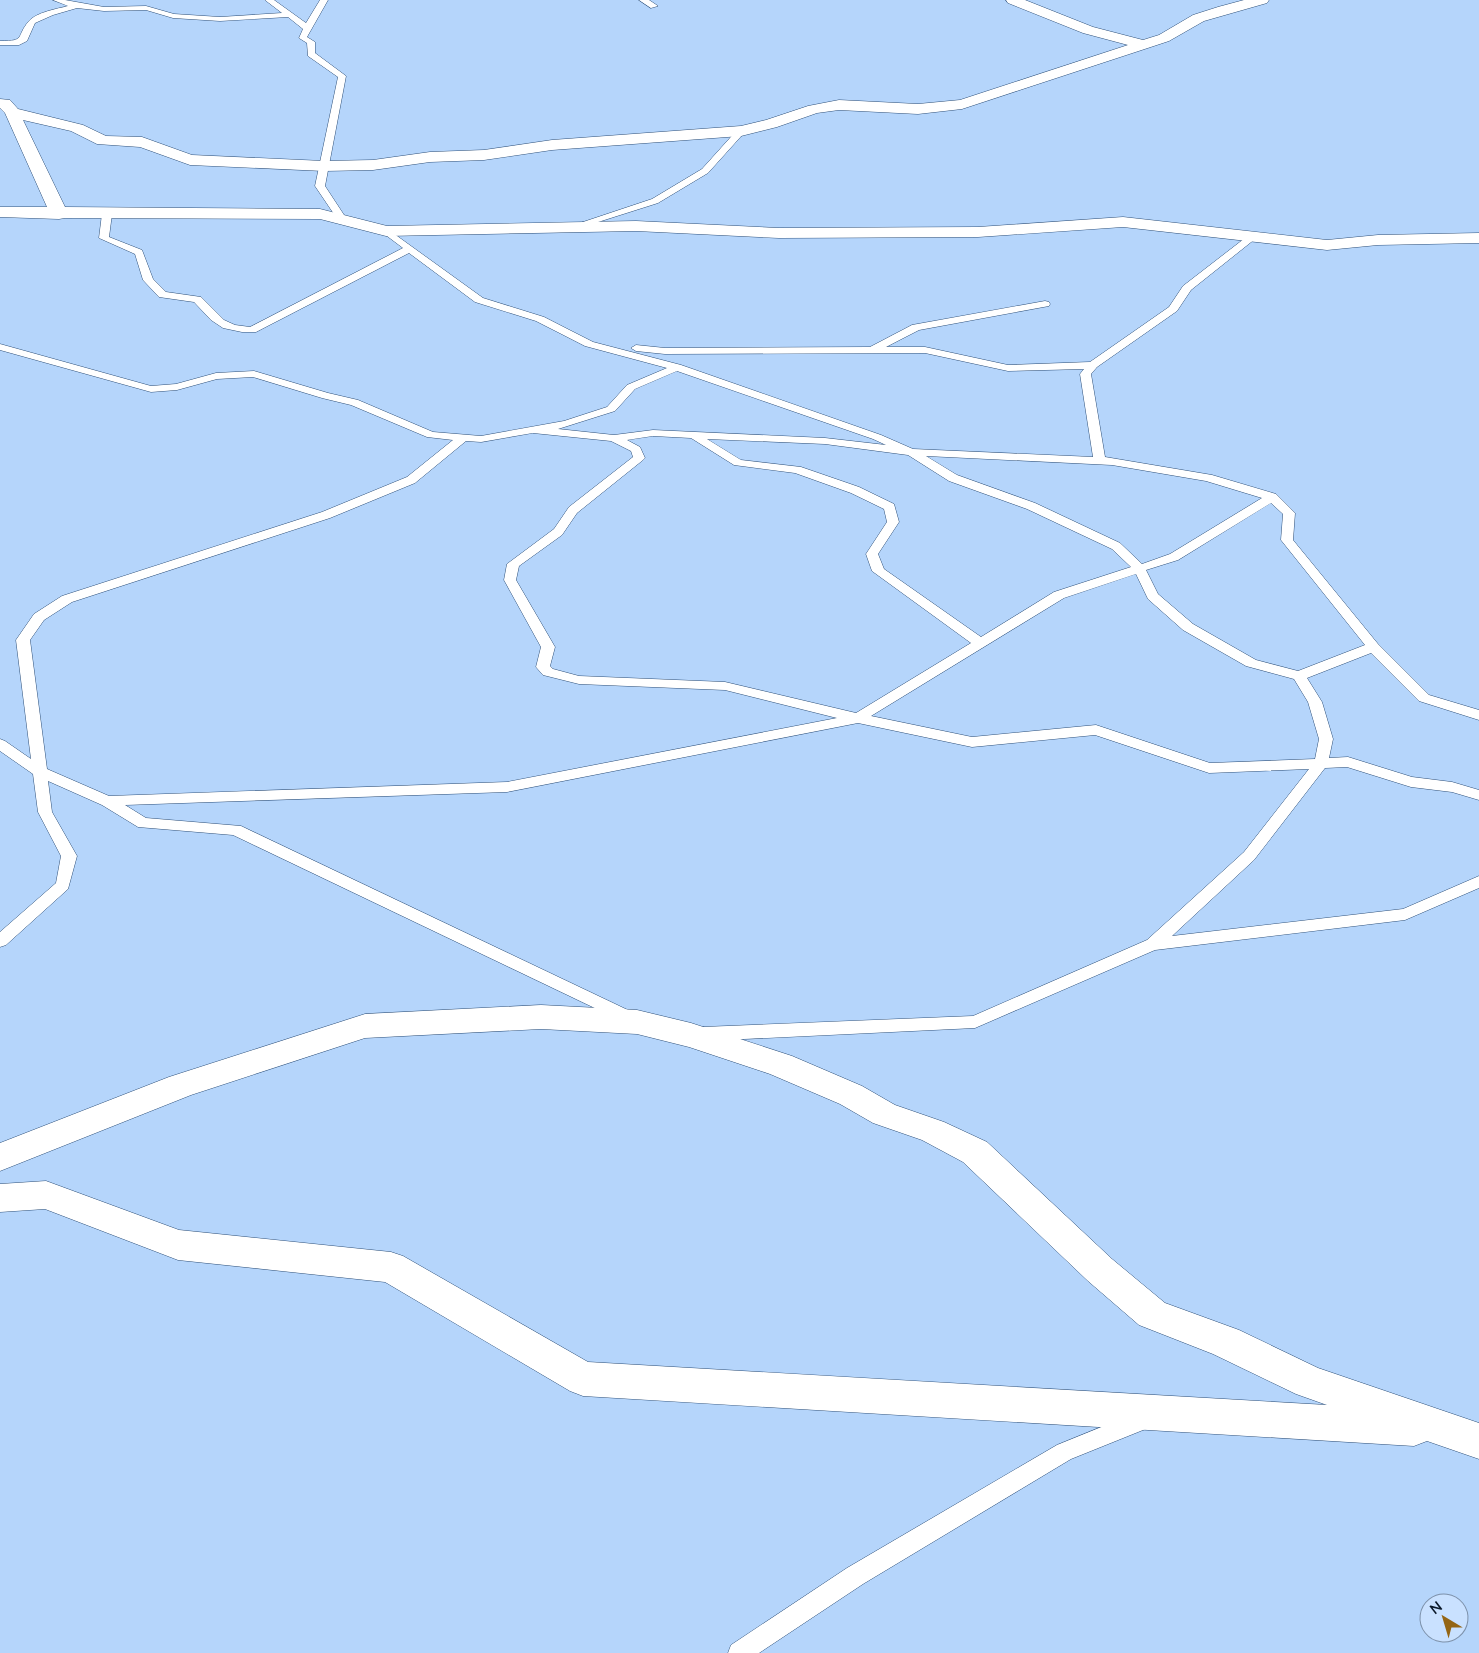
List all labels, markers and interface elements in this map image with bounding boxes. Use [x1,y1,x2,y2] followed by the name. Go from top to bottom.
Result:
[1419,1593,1469,1643] north arrow
[1426,1597,1445,1617] text: N

